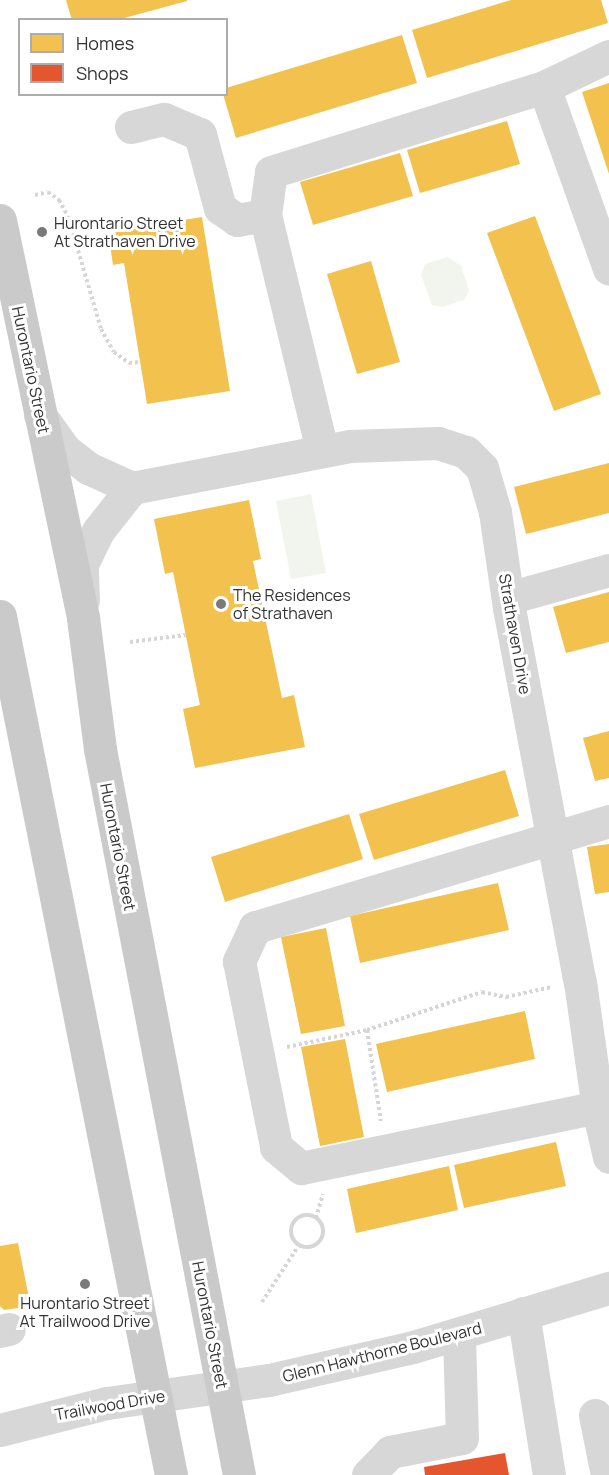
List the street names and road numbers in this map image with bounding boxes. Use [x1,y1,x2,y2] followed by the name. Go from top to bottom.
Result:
[8,305,54,435] street label: Hurontario Street
[495,572,535,696] street label: Strathaven Drive
[96,782,140,912] street label: Hurontario Street
[188,1260,232,1390] street label: Hurontario Street
[280,1318,484,1386] street label: Glenn Hawthorne Boulevard
[53,1386,167,1424] street label: Trailwood Drive

